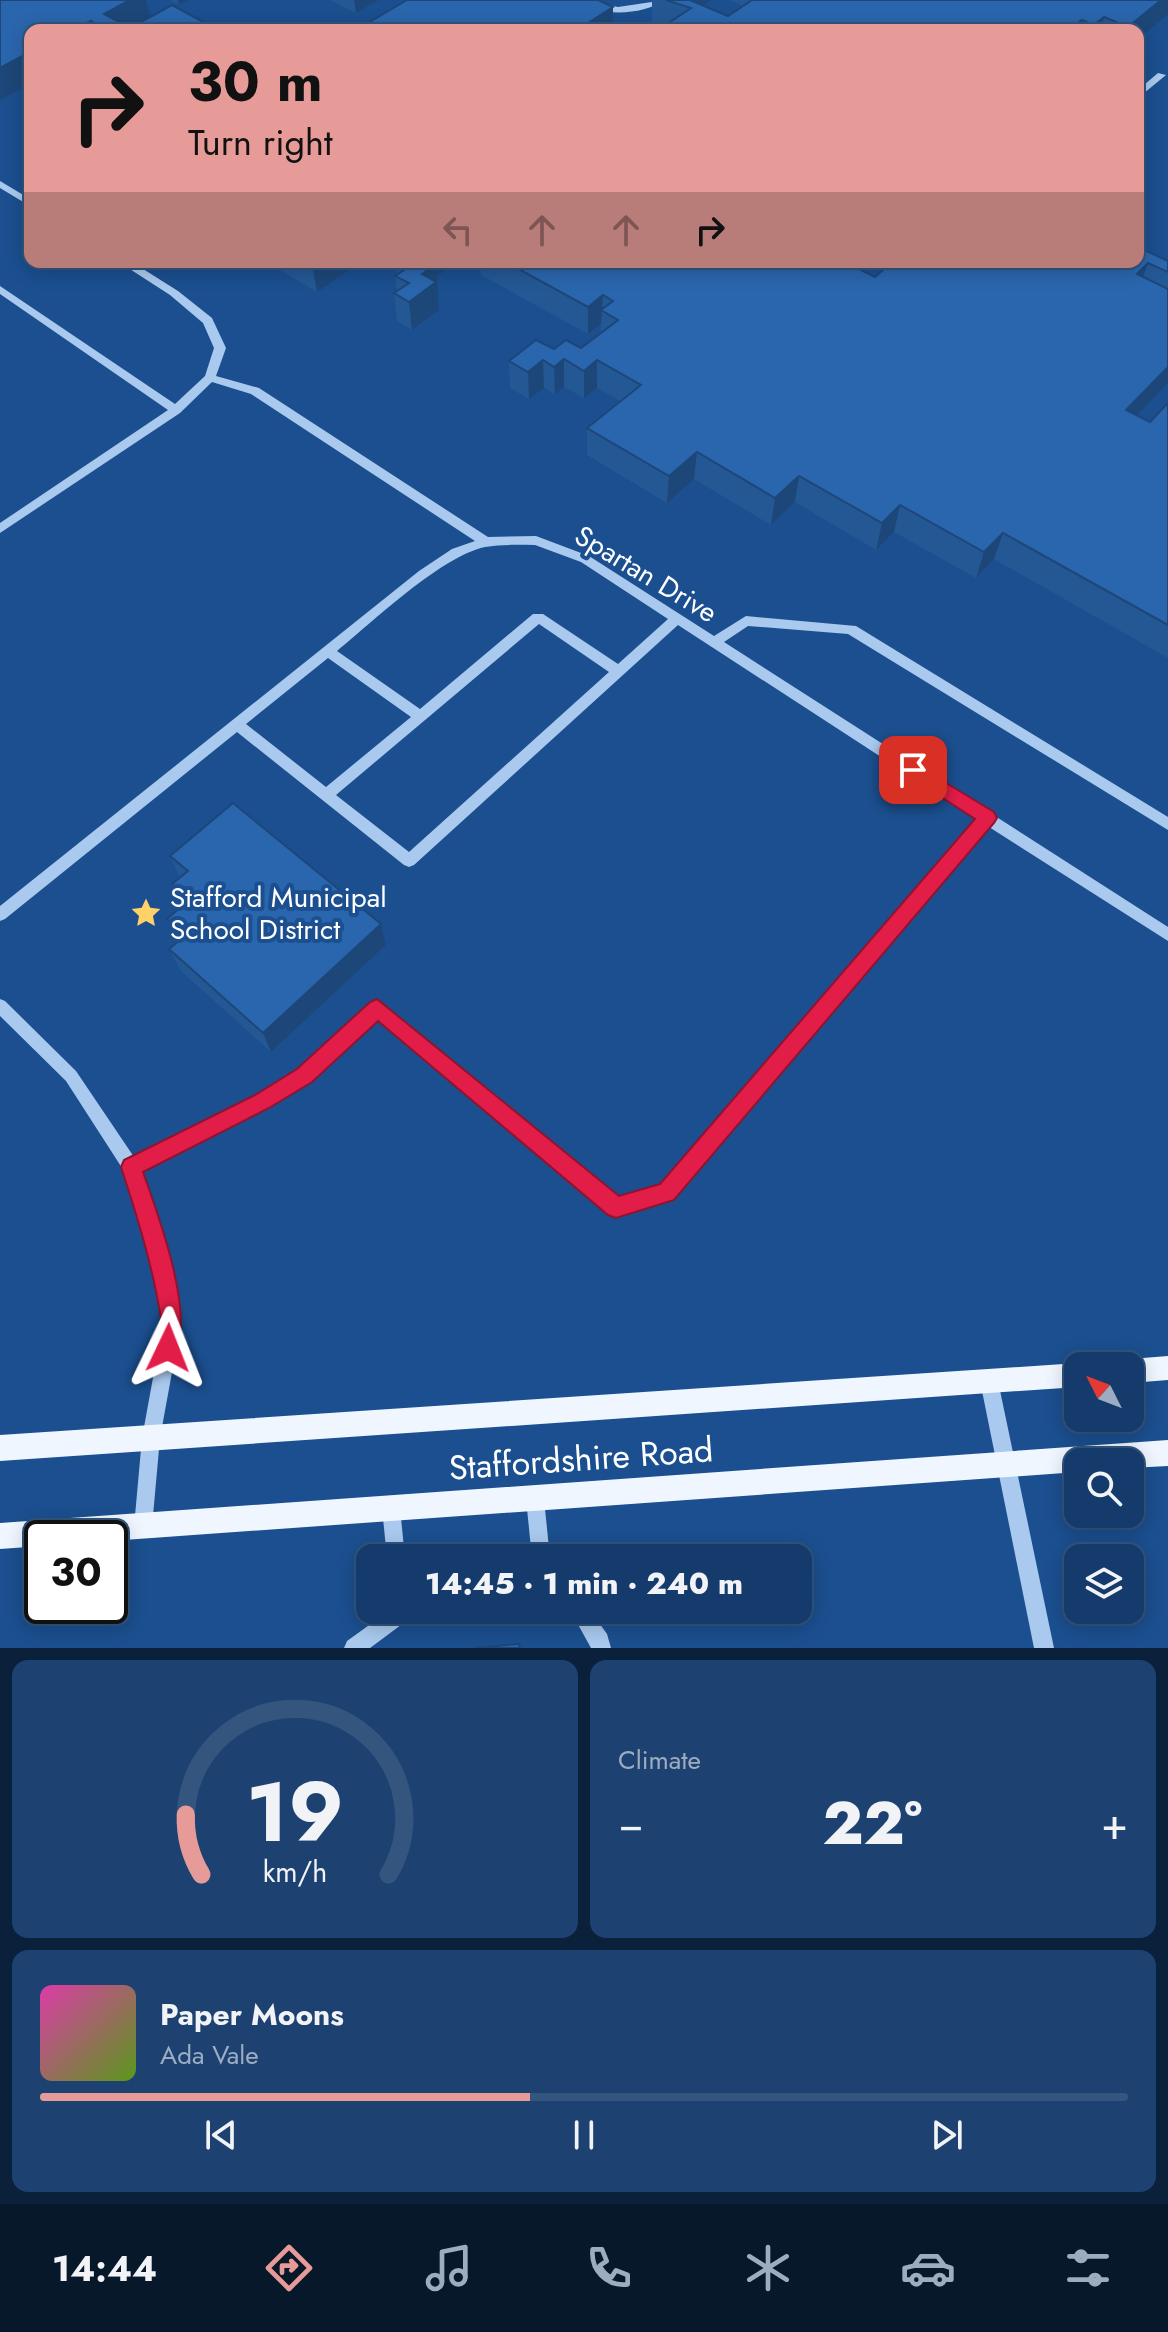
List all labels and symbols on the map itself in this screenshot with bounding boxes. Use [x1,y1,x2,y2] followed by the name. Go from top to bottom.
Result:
[567,515,725,633] street label: Spartan Drive
[879,736,947,804] pin
[170,877,387,950] place label: Stafford Municipal School District
[129,896,163,930] place icon: Stafford Municipal School District
[126,1306,210,1390] position arrow
[1064,1352,1144,1432] north arrow
[447,1425,715,1493] street label: Staffordshire Road
[24,1520,128,1624] speed limit sign: 30

